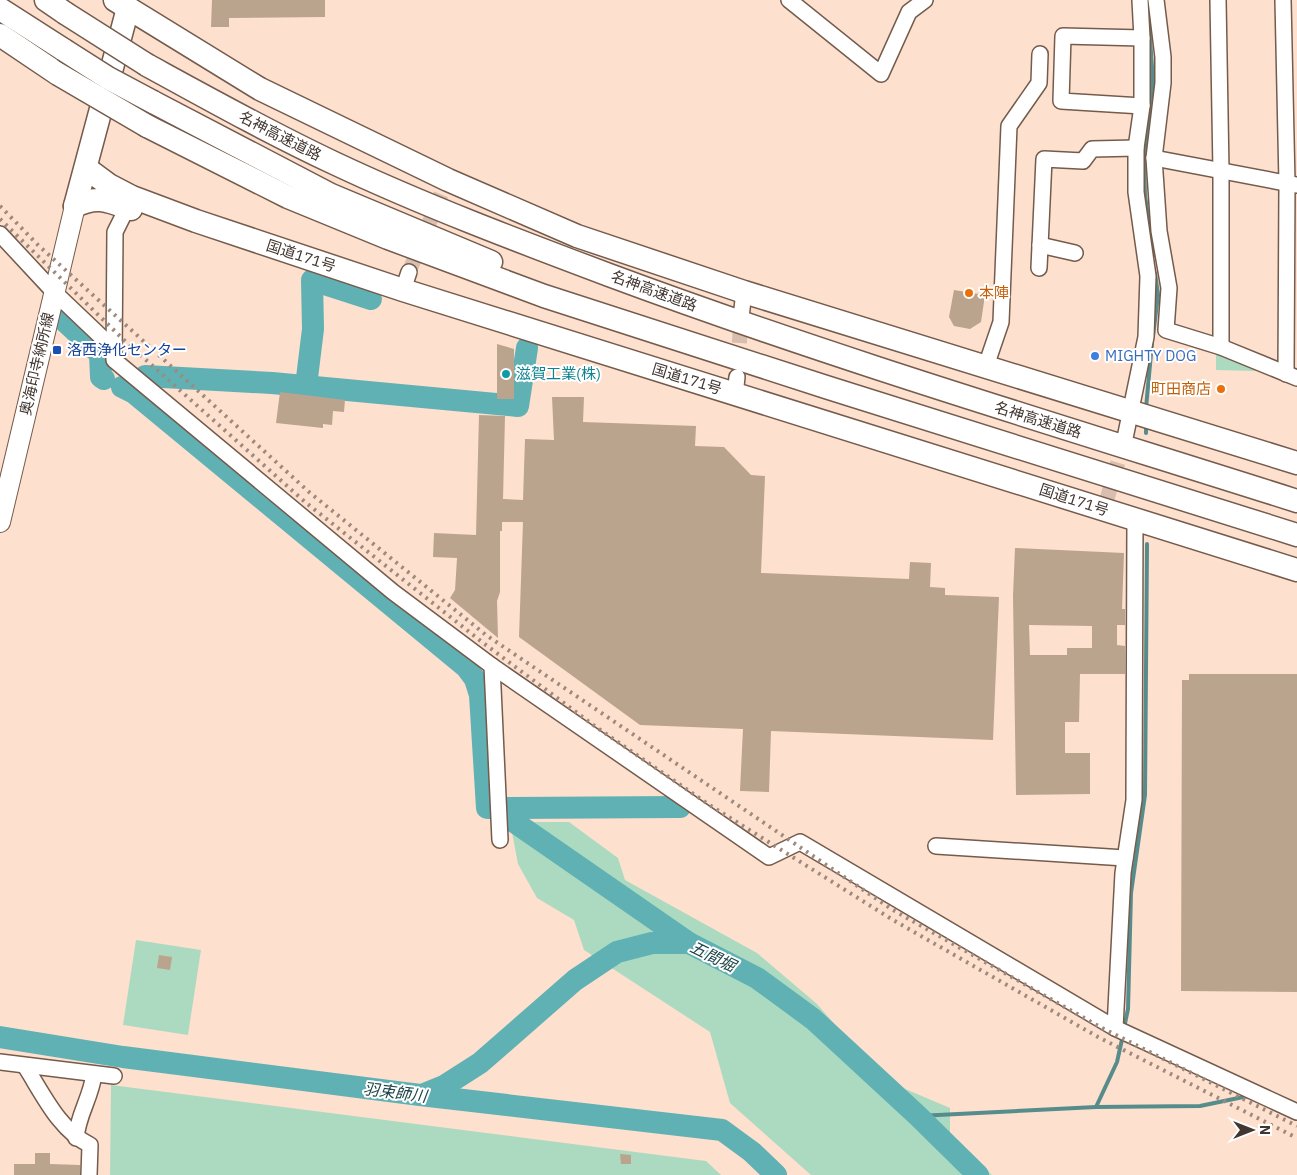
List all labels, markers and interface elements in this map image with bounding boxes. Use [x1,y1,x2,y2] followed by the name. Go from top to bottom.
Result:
[236,107,325,164] street label: 名神高速道路
[264,235,338,276] street label: 国道171号
[609,266,700,315] street label: 名神高速道路
[979,283,1009,302] place label: 本陣
[963,287,975,299] marker: 本陣
[15,311,58,417] street label: 奥海印寺納所線
[67,340,187,359] place label: 洛西浄化センター
[51,344,63,356] marker: 洛西浄化センター
[1105,346,1196,365] place label: MIGHTY DOG
[1089,350,1101,362] marker: MIGHTY DOG
[650,359,724,398] street label: 国道171号
[516,364,601,383] place label: 滋賀工業(株)
[500,368,512,380] marker: 滋賀工業(株)
[1151,379,1211,398] place label: 町田商店
[1215,383,1227,395] marker: 町田商店
[992,397,1084,442] street label: 名神高速道路
[1037,479,1111,520] street label: 国道171号
[687,936,742,977] water label: 五間堀
[362,1078,430,1106] water label: 羽束師川
[1227,1105,1277,1155] north arrow
[1256,1125,1274,1135] text: N

